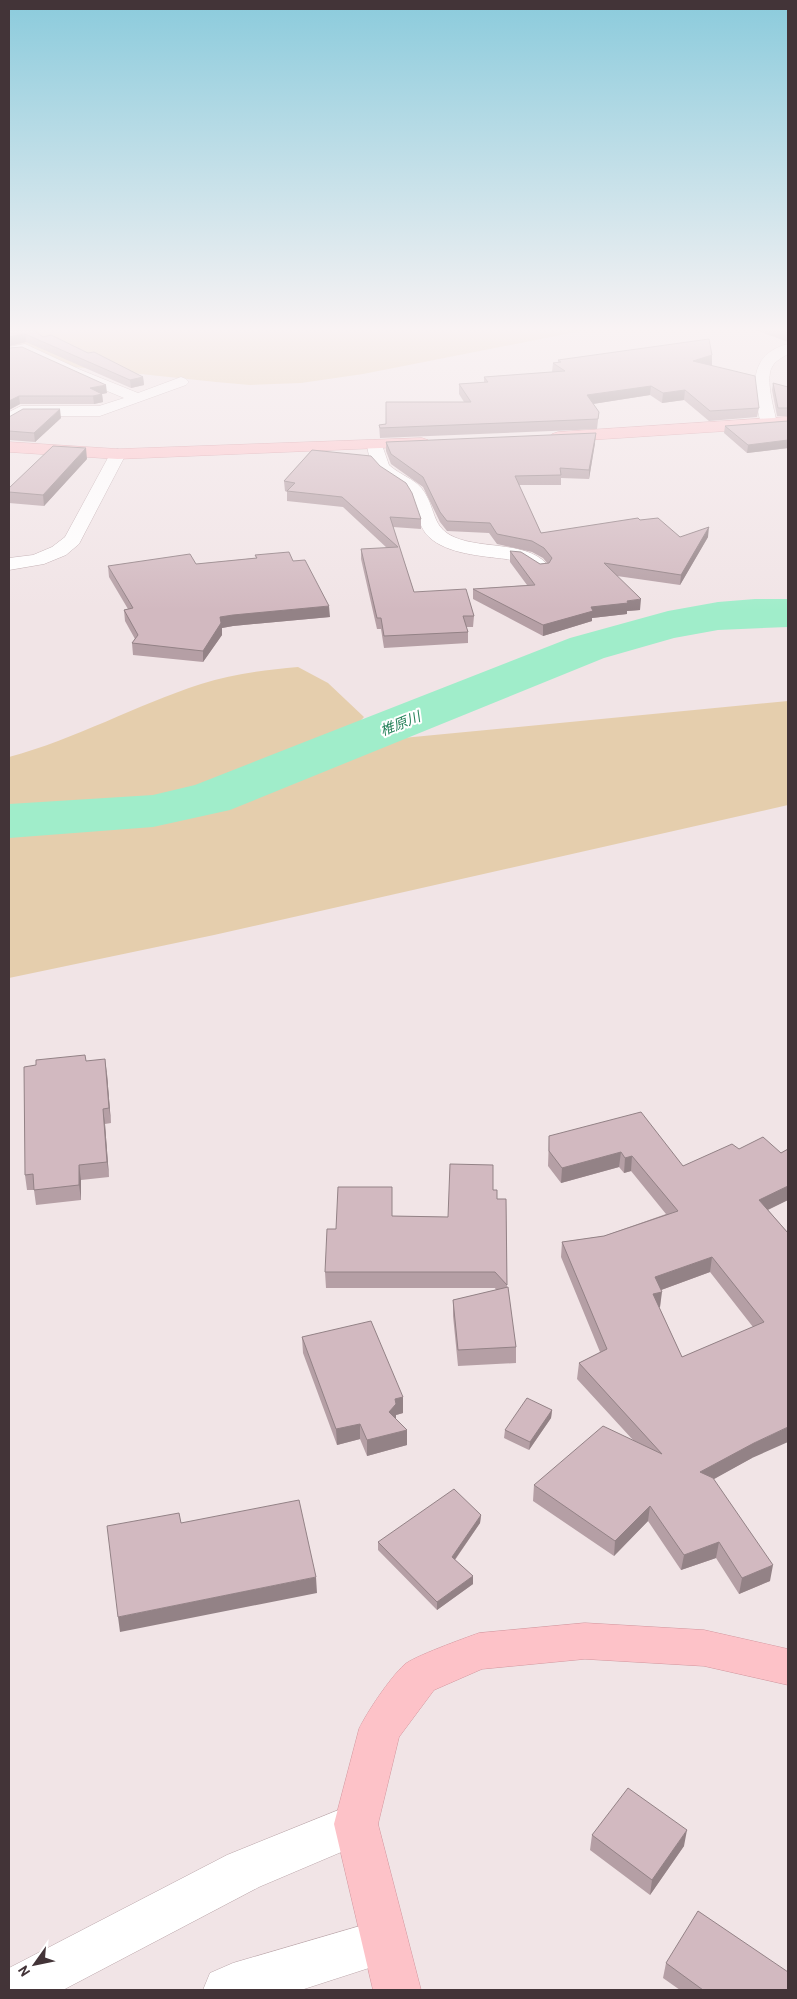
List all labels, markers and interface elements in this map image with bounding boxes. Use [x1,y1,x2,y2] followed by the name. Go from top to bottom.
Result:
[377,707,425,739] water label: 椎原川
[10,1939,60,1989] north arrow
[14,1963,33,1980] text: N

